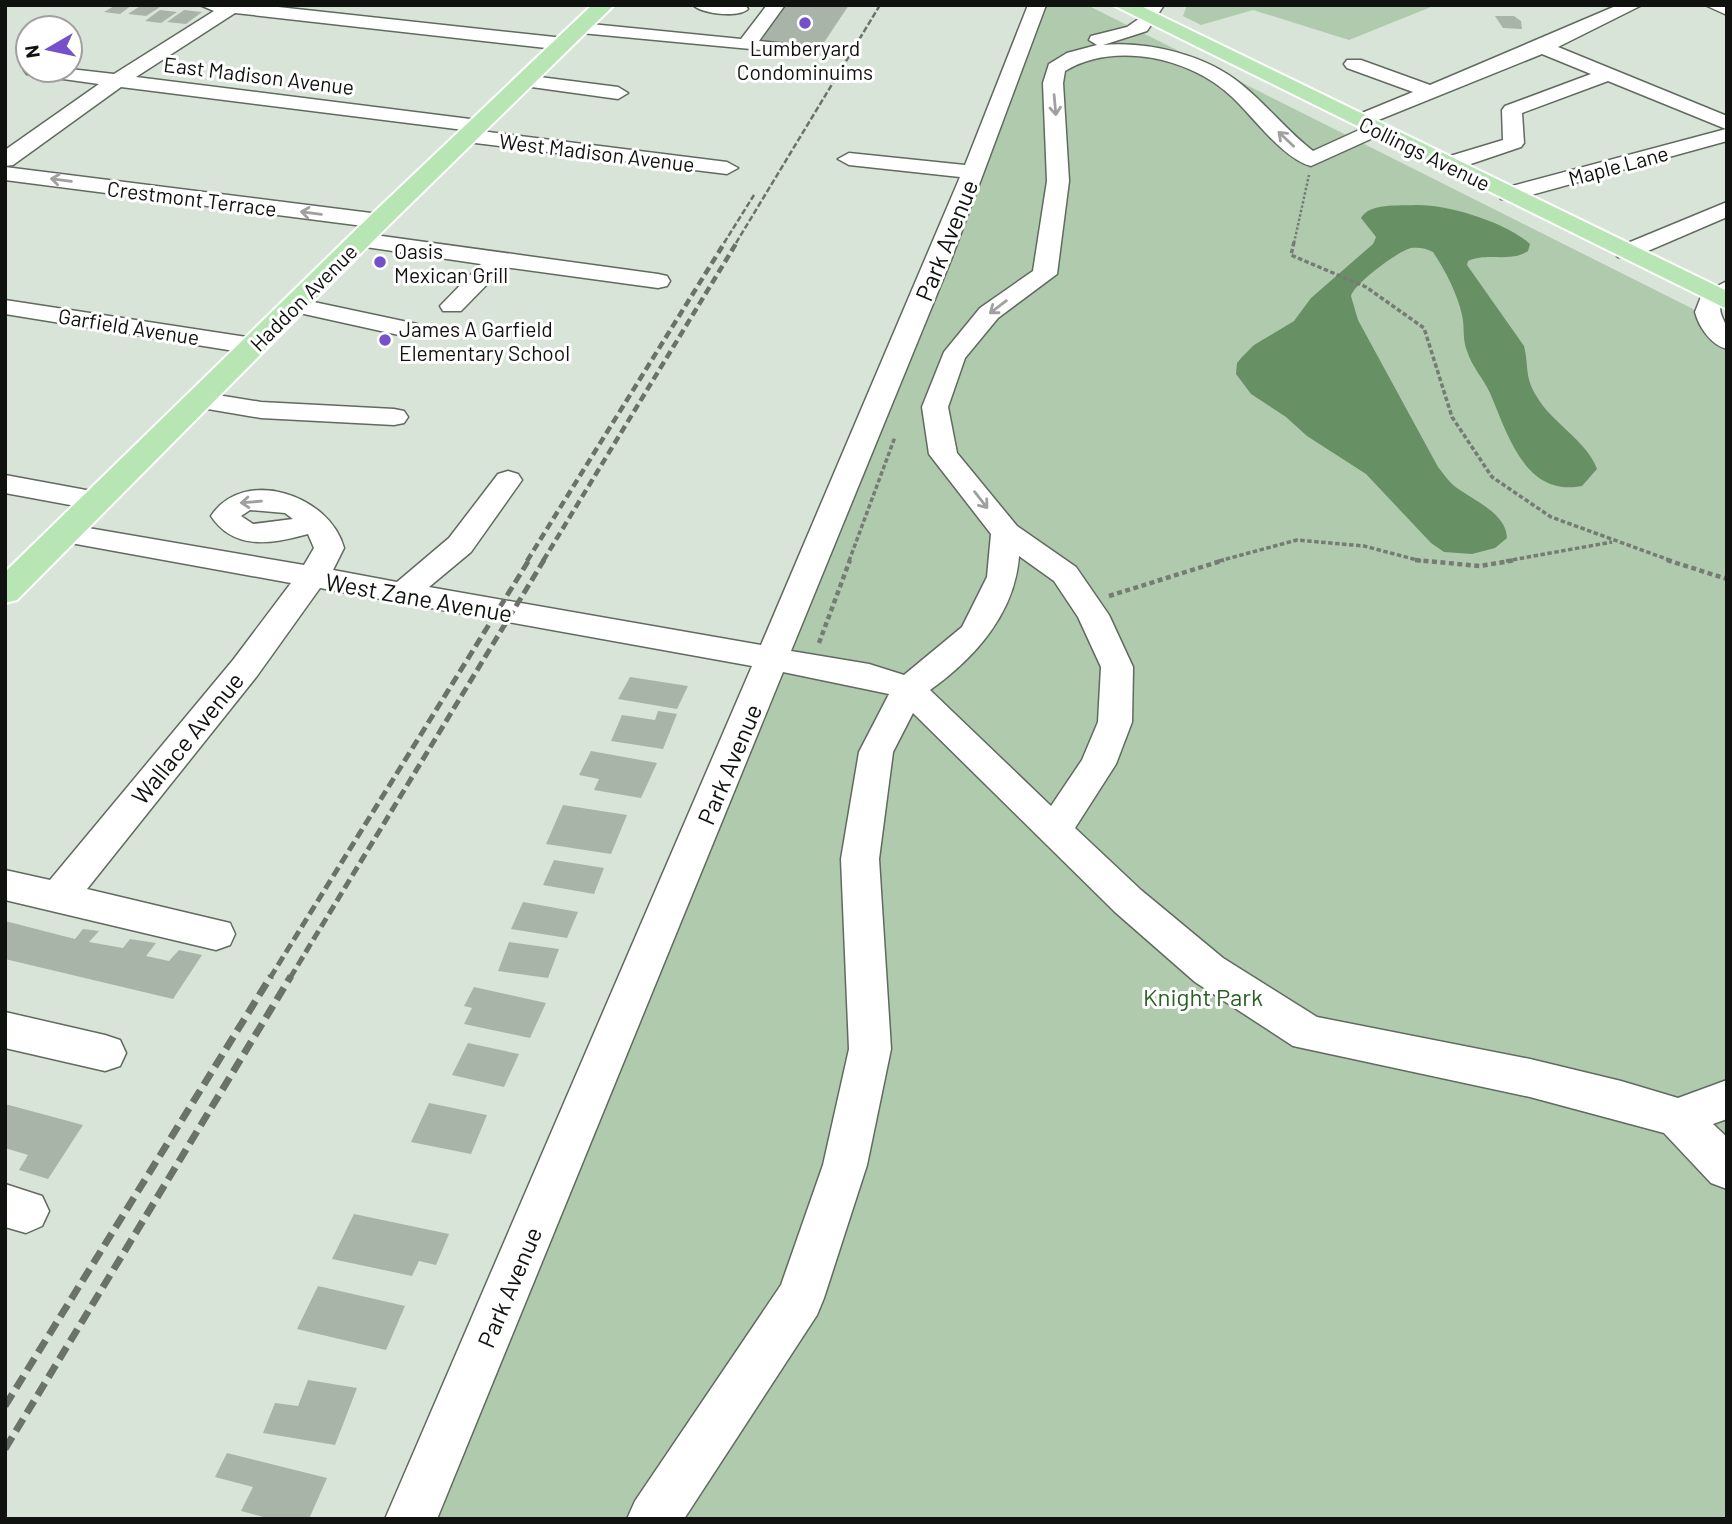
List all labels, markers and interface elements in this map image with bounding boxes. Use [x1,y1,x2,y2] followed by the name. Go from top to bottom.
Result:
[14,14,84,84] north arrow
[797,15,813,31] marker: Lumberyard Condominuims
[737,35,873,84] place label: Lumberyard Condominuims
[19,44,44,60] text: N
[162,51,356,99] street label: East Madison Avenue
[1049,93,1062,116] one-way arrow
[1355,111,1495,195] street label: Collings Avenue
[498,128,696,176] street label: West Madison Avenue
[1277,131,1295,147] one-way arrow
[1565,140,1671,190] street label: Maple Lane
[51,174,73,187] one-way arrow
[106,175,278,221] street label: Crestmont Terrace
[909,175,983,305] street label: Park Avenue
[300,206,323,219] one-way arrow
[244,238,362,356] street label: Haddon Avenue
[394,238,508,287] place label: Oasis Mexican Grill
[372,254,388,270] marker: Oasis Mexican Grill
[989,300,1007,315] one-way arrow
[57,303,201,349] street label: Garfield Avenue
[399,316,570,365] place label: James A Garfield Elementary School
[377,332,393,348] marker: James A Garfield Elementary School
[973,491,989,509] one-way arrow
[240,496,263,509] one-way arrow
[323,566,515,628] street label: West Zane Avenue
[125,666,249,810] street label: Wallace Avenue
[691,699,767,829] street label: Park Avenue
[1143,982,1263,1011] park label: Knight Park
[471,1222,547,1352] street label: Park Avenue

